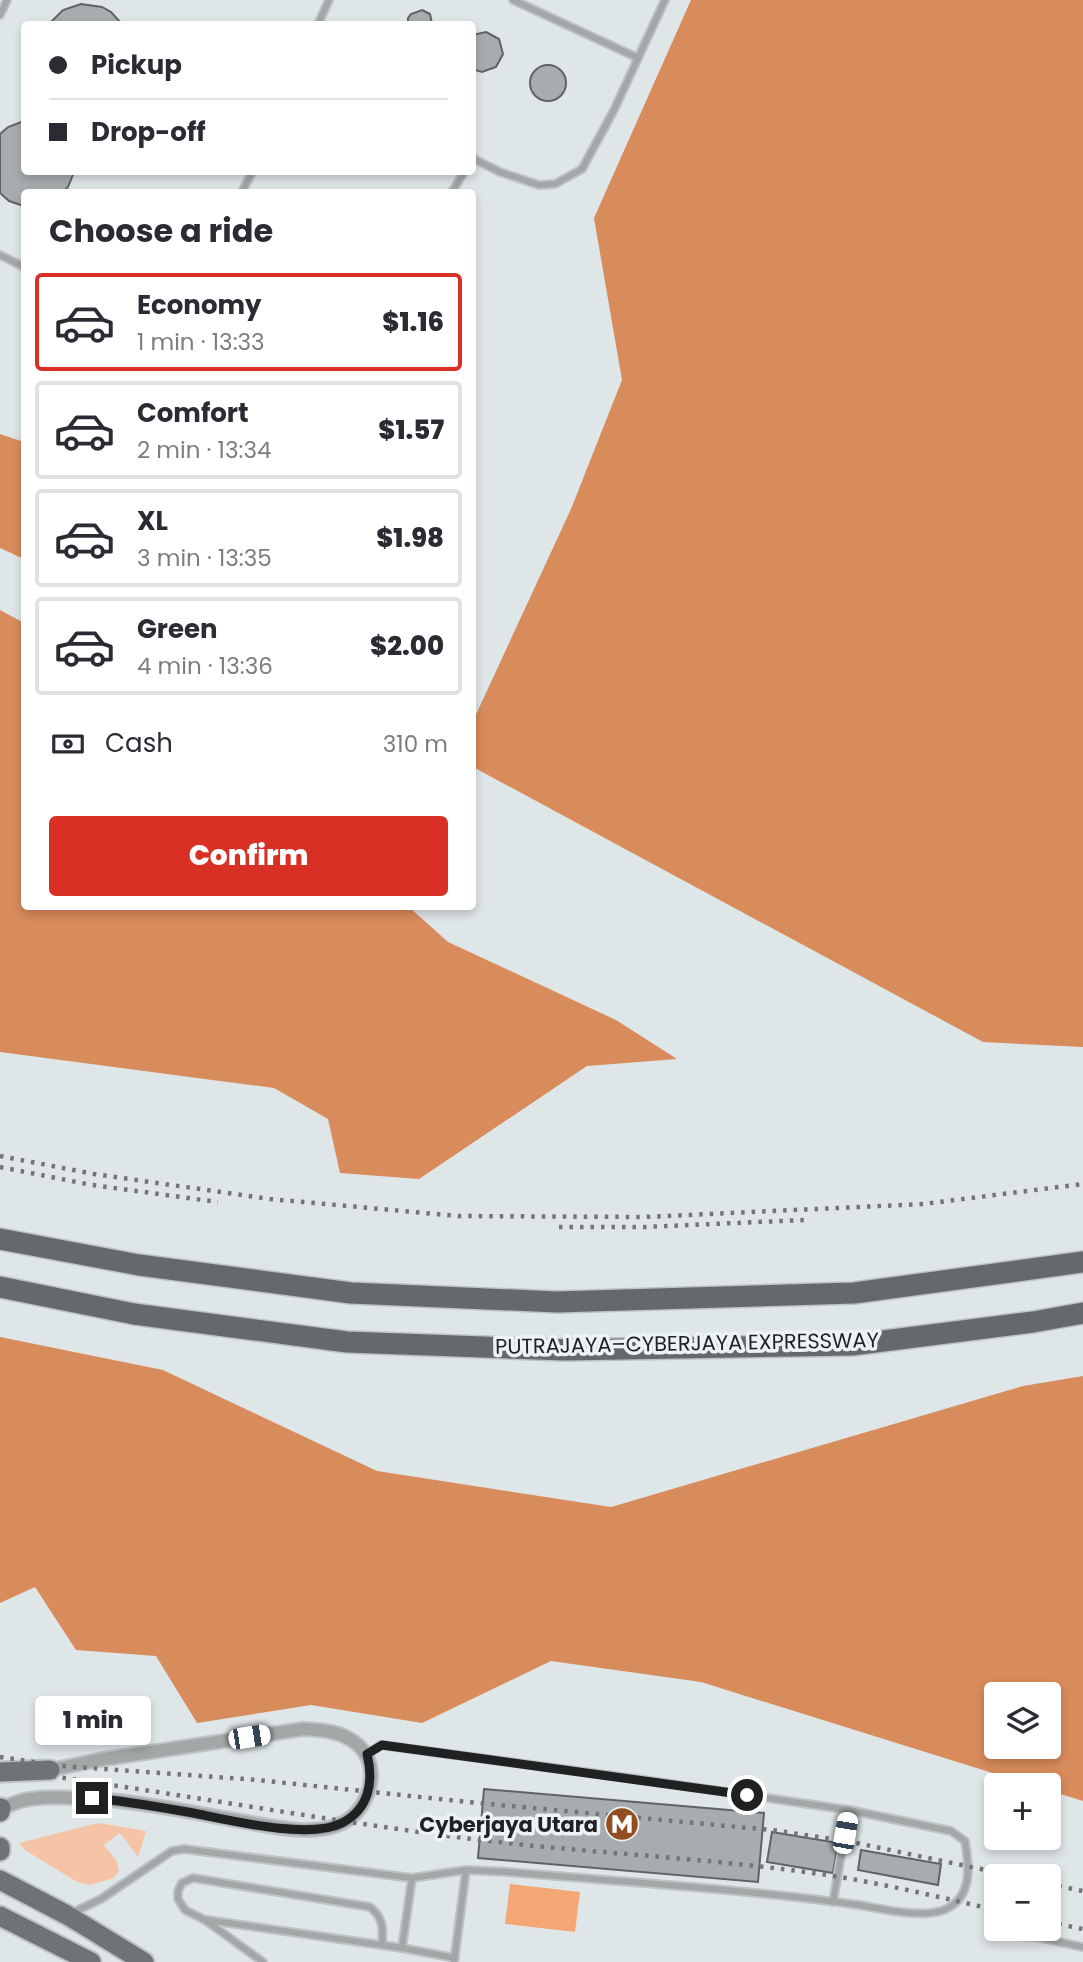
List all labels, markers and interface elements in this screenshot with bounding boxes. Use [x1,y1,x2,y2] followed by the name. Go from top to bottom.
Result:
[91,47,182,83] text: Pickup
[91,114,206,150] text: Drop-off
[49,208,273,253] text: Choose a ride
[137,287,261,323] text: Economy
[53,291,116,354] icon: car
[382,304,444,340] text: $1.16
[137,326,265,358] text: 1 min · 13:33
[137,395,249,431] text: Comfort
[53,399,116,462] icon: car
[378,412,444,448] text: $1.57
[137,434,271,466] text: 2 min · 13:34
[137,503,168,539] text: XL
[53,507,116,570] icon: car
[376,520,444,556] text: $1.98
[137,542,272,574] text: 3 min · 13:35
[137,611,218,647] text: Green
[53,615,116,678] icon: car
[370,628,444,664] text: $2.00
[137,650,273,682] text: 4 min · 13:36
[49,725,87,763] icon: cash
[105,725,173,761] text: Cash
[383,728,448,760] text: 310 m
[49,816,448,896] button: Confirm
[495,1325,879,1361] street label: PUTRAJAYA–CYBERJAYA EXPRESSWAY
[984,1682,1061,1941] map controls
[984,1682,1061,1759] button: layers
[34,1696,150,1745] callout: 1 min
[63,1704,123,1736] text: 1 min
[227,1723,272,1751] car
[984,1773,1061,1850] button: +
[731,1779,763,1811] route start
[76,1782,108,1814] route end
[603,1805,641,1843] metro station icon: Cyberjaya Utara
[419,1810,598,1839] place label: Cyberjaya Utara
[832,1810,859,1856] car
[984,1864,1061,1941] button: −

